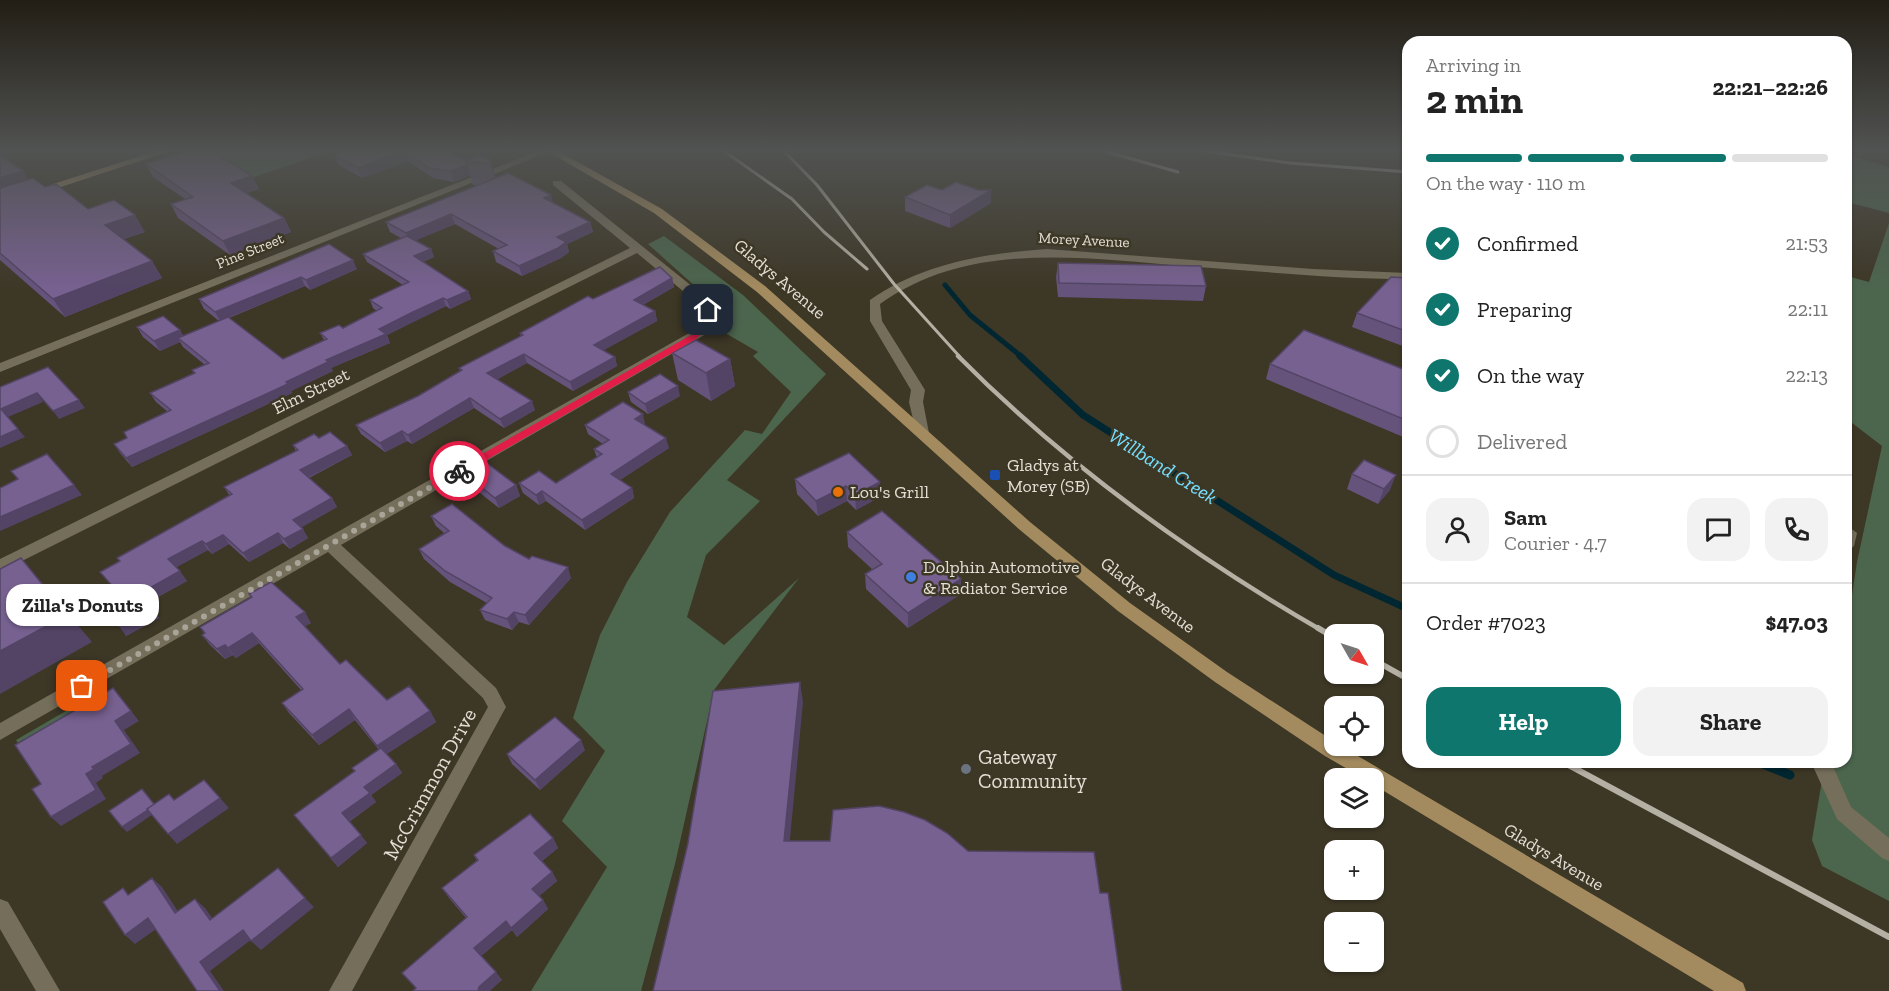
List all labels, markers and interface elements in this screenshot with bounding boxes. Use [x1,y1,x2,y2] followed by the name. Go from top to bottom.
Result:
[1426,53,1521,77] text: Arriving in
[1713,74,1828,101] text: 22:21–22:26
[1426,76,1523,123] text: 2 min
[1426,171,1585,195] text: On the way · 110 m
[1426,227,1459,260] icon: check
[214,229,287,273] street label: Pine Street
[1038,229,1130,251] street label: Morey Avenue
[1477,230,1578,257] text: Confirmed
[1786,231,1828,255] text: 21:53
[730,234,830,324] street label: Gladys Avenue
[682,284,733,335] pin
[691,293,724,326] icon: home
[1426,293,1459,326] icon: check
[1477,296,1572,323] text: Preparing
[1788,297,1828,321] text: 22:11
[1426,359,1459,392] icon: check
[1477,362,1584,389] text: On the way
[269,363,353,419] street label: Elm Street
[1785,363,1828,387] text: 22:13
[1104,423,1222,509] water label: Willband Creek
[1477,428,1567,455] text: Delivered
[429,441,489,501] courier
[1007,454,1090,497] place label: Gladys at Morey (SB)
[443,455,476,488] icon: bike
[988,468,1002,482] marker: Gladys at Morey (SB)
[850,481,929,503] place label: Lou's Grill
[831,485,845,499] marker: Lou's Grill
[1426,498,1489,561] button: person
[1687,498,1750,561] button: chat
[1765,498,1828,561] button: phone
[1504,504,1547,531] text: Sam
[1504,531,1607,555] text: Courier · 4.7
[1096,552,1200,638] street label: Gladys Avenue
[923,556,1080,599] place label: Dolphin Automotive & Radiator Service
[904,570,918,584] marker: Dolphin Automotive & Radiator Service
[5,584,158,626] callout: Zilla's Donuts
[22,593,143,617] text: Zilla's Donuts
[1426,609,1546,636] text: Order #7023
[1766,609,1828,636] text: $47.03
[1324,624,1384,684] north arrow
[1324,624,1384,972] map controls
[56,660,107,711] pin
[65,669,98,702] icon: bag
[1426,687,1621,756] button: Help
[1633,687,1828,756] button: Share
[1324,696,1384,756] button: locate
[378,704,482,864] street label: McCrimmon Drive
[978,744,1087,793] place label: Gateway Community
[959,762,973,776] marker: Gateway Community
[1324,768,1384,828] button: layers
[1500,818,1608,896] street label: Gladys Avenue
[1324,840,1384,900] button: +
[1324,912,1384,972] button: −

